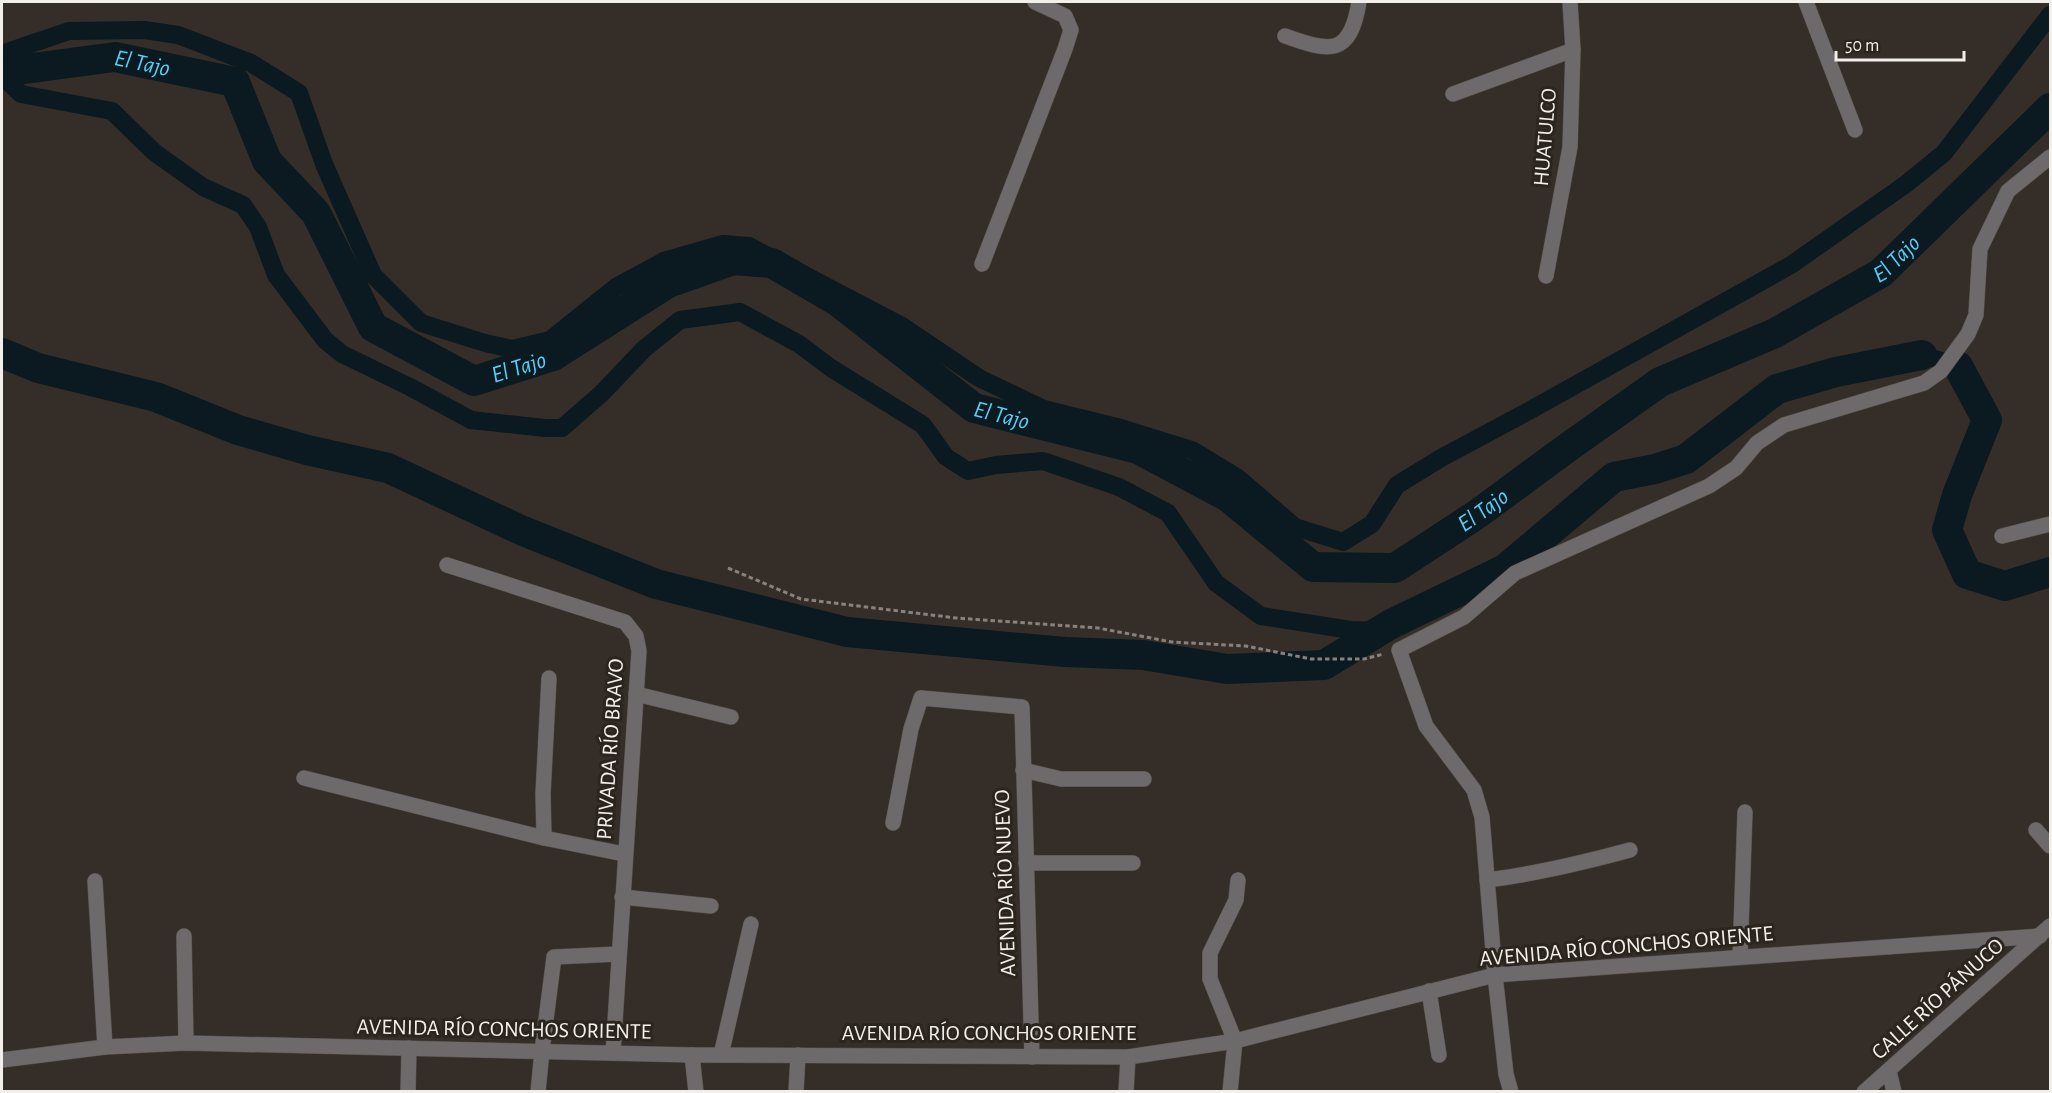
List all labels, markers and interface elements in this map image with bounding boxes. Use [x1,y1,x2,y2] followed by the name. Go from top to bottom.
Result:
[1836,24,1964,62] scale bar
[1845,37,1879,55] text: 50 m
[112,46,172,81] water label: El Tajo
[1530,87,1560,187] street label: HUATULCO
[1869,231,1925,288] water label: El Tajo
[488,348,549,388] water label: El Tajo
[971,397,1032,434] water label: El Tajo
[1454,484,1513,537] water label: El Tajo
[592,658,627,840] street label: PRIVADA RÍO BRAVO
[990,789,1019,977] street label: AVENIDA RÍO NUEVO
[1478,921,1774,970] street label: AVENIDA RÍO CONCHOS ORIENTE
[1867,933,2008,1064] street label: CALLE RÍO PÁNUCO
[356,1014,652,1043] street label: AVENIDA RÍO CONCHOS ORIENTE
[842,1021,1137,1044] street label: AVENIDA RÍO CONCHOS ORIENTE

